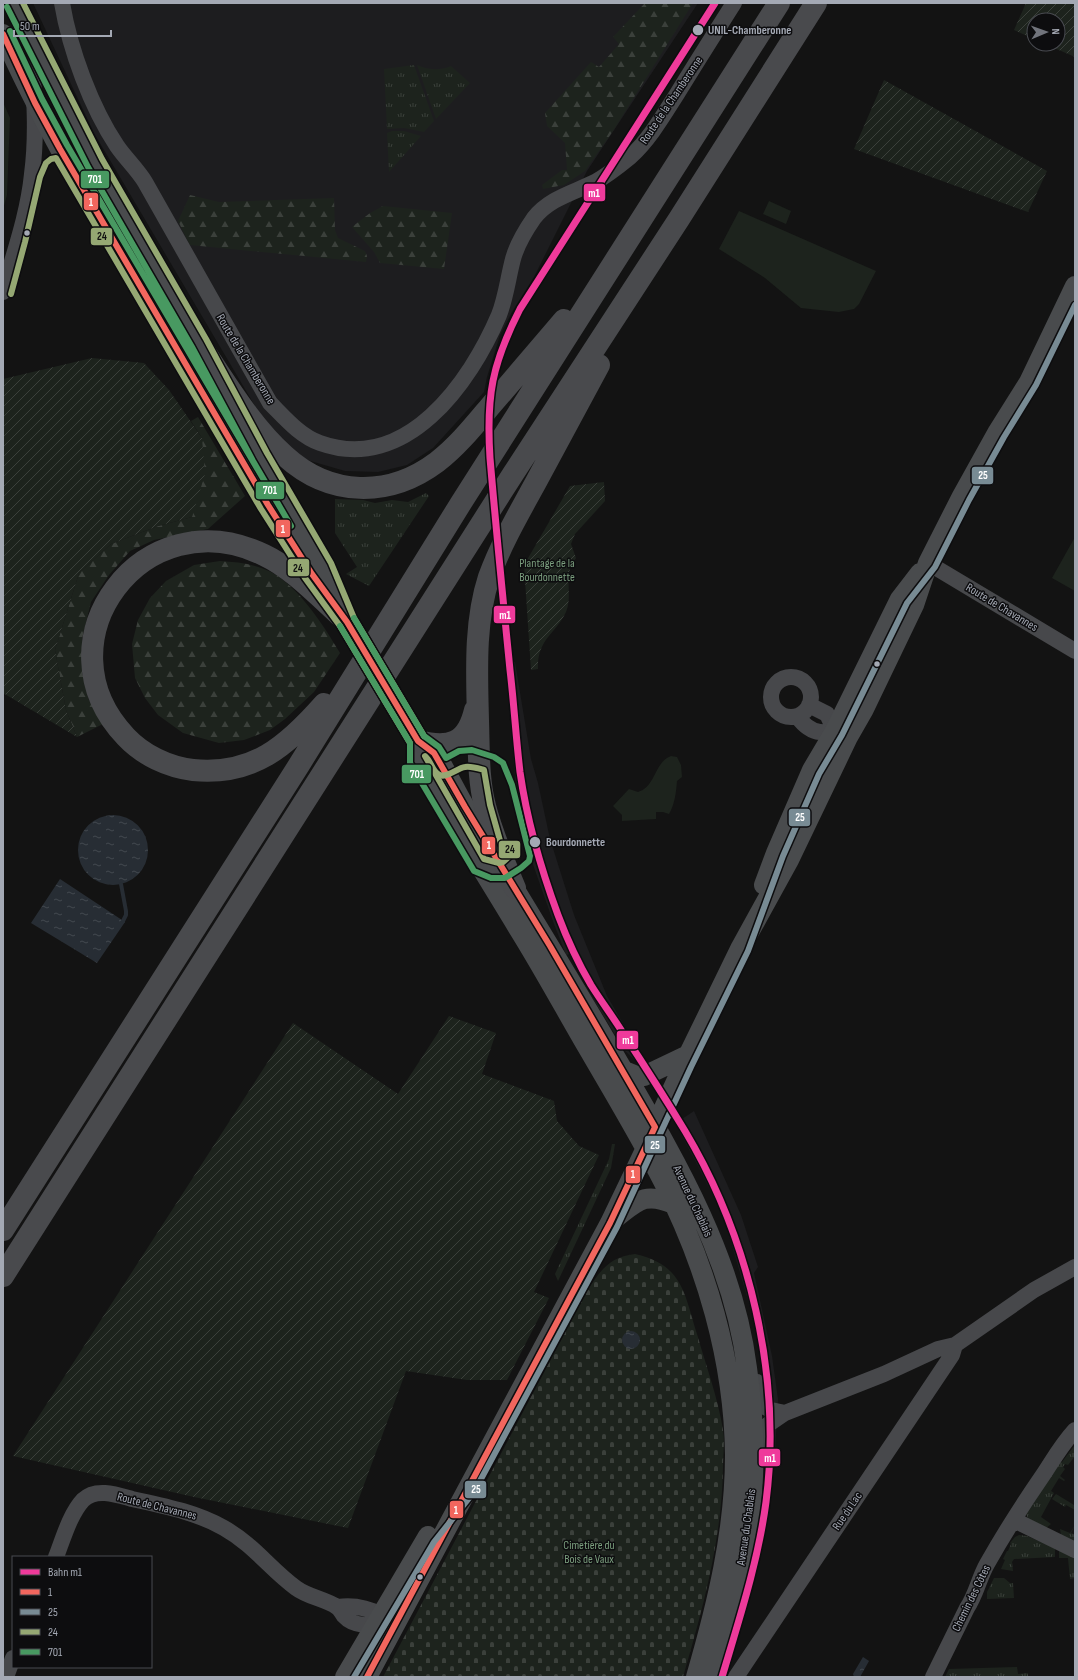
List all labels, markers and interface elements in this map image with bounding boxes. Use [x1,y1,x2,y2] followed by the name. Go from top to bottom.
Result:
[14,12,111,38] scale bar
[1026,12,1066,52] north arrow
[20,19,40,34] text: 50 m
[691,23,705,37] marker: UNIL-Chamberonne
[708,23,791,38] place label: UNIL-Chamberonne
[1049,29,1062,35] text: N
[637,53,706,147] street label: Route de la Chamberonne
[80,170,110,189] line badge: 701
[88,173,103,186] text: 701
[583,183,606,202] line badge: m1
[588,187,600,200] text: m1
[83,192,99,211] line badge: 1
[89,196,94,209] text: 1
[90,227,113,246] line badge: 24
[22,228,32,238] unlabelled marker
[97,230,107,243] text: 24
[213,311,279,407] street label: Route de la Chamberonne
[971,466,994,485] line badge: 25
[978,469,988,482] text: 25
[255,481,285,500] line badge: 701
[263,484,278,497] text: 701
[275,519,291,538] line badge: 1
[281,523,286,536] text: 1
[519,556,575,585] park label: Plantage de la Bourdonnette
[287,558,310,577] line badge: 24
[293,562,303,575] text: 24
[963,580,1041,635] street label: Route de Chavannes
[493,605,516,624] line badge: m1
[499,609,511,622] text: m1
[872,659,882,669] unlabelled marker
[401,764,432,784] line badge: 701
[410,768,425,781] text: 701
[788,808,811,827] line badge: 25
[795,811,805,824] text: 25
[528,835,542,849] marker: Bourdonnette
[546,835,605,850] place label: Bourdonnette
[481,836,496,855] line badge: 1
[487,839,492,852] text: 1
[498,840,521,859] line badge: 24
[505,843,515,856] text: 24
[616,1030,639,1050] line badge: m1
[622,1034,634,1047] text: m1
[644,1135,666,1154] line badge: 25
[650,1139,660,1152] text: 25
[669,1162,716,1239] street label: Avenue du Chablais
[625,1165,641,1184] line badge: 1
[631,1168,636,1181] text: 1
[758,1448,781,1467] line badge: m1
[764,1452,776,1465] text: m1
[464,1480,487,1499] line badge: 25
[471,1483,481,1496] text: 25
[734,1488,759,1567] street label: Avenue du Chablais
[116,1489,198,1524] street label: Route de Chavannes
[829,1489,866,1533] street label: Rue du Lac
[449,1500,464,1519] line badge: 1
[454,1504,459,1517] text: 1
[563,1538,615,1567] park label: Cimetière du Bois de Vaux
[12,1556,152,1668] legend
[949,1562,994,1634] street label: Chemin des Côtes
[48,1565,83,1580] text: Bahn m1
[415,1572,425,1582] unlabelled marker
[48,1585,53,1600] text: 1
[48,1605,58,1620] text: 25
[48,1625,58,1640] text: 24
[48,1645,63,1660] text: 701

